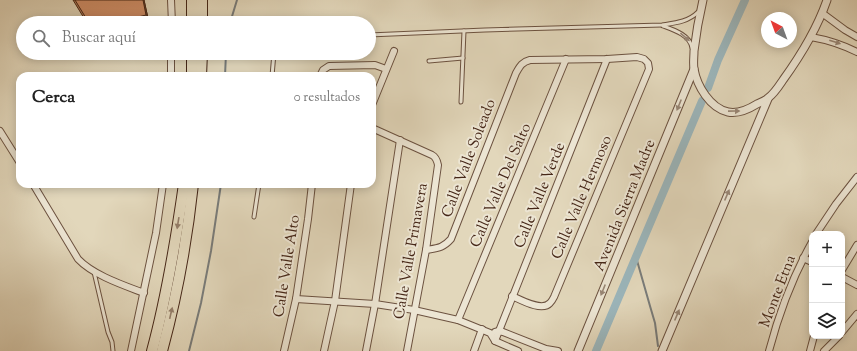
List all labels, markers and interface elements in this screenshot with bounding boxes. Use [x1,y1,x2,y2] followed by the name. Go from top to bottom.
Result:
[761,12,797,48] north arrow
[16,16,376,60] search box
[30,27,52,49] icon: search
[62,28,136,49] text: Buscar aquí
[680,33,691,42] one-way arrow
[829,39,841,45] one-way arrow
[32,86,75,110] text: Cerca
[294,89,360,107] text: 0 resultados
[437,96,502,221] street label: Calle Valle Soleado
[676,100,682,112] one-way arrow
[727,108,740,114] one-way arrow
[466,120,537,251] street label: Calle Valle Del Salto
[547,132,618,263] street label: Calle Valle Hermoso
[589,137,661,275] street label: Avenida Sierra Madre
[510,140,571,252] street label: Calle Valle Verde
[389,181,434,321] street label: Calle Valle Primavera
[724,190,730,201] one-way arrow
[269,214,306,319] street label: Calle Valle Alto
[175,217,181,229] one-way arrow
[809,231,845,339] map controls
[809,231,845,267] button: +
[755,252,802,331] street label: Monte Etna
[809,267,845,303] button: −
[600,285,606,297] one-way arrow
[809,303,845,339] button: layers
[168,307,174,319] one-way arrow
[673,309,680,321] one-way arrow

